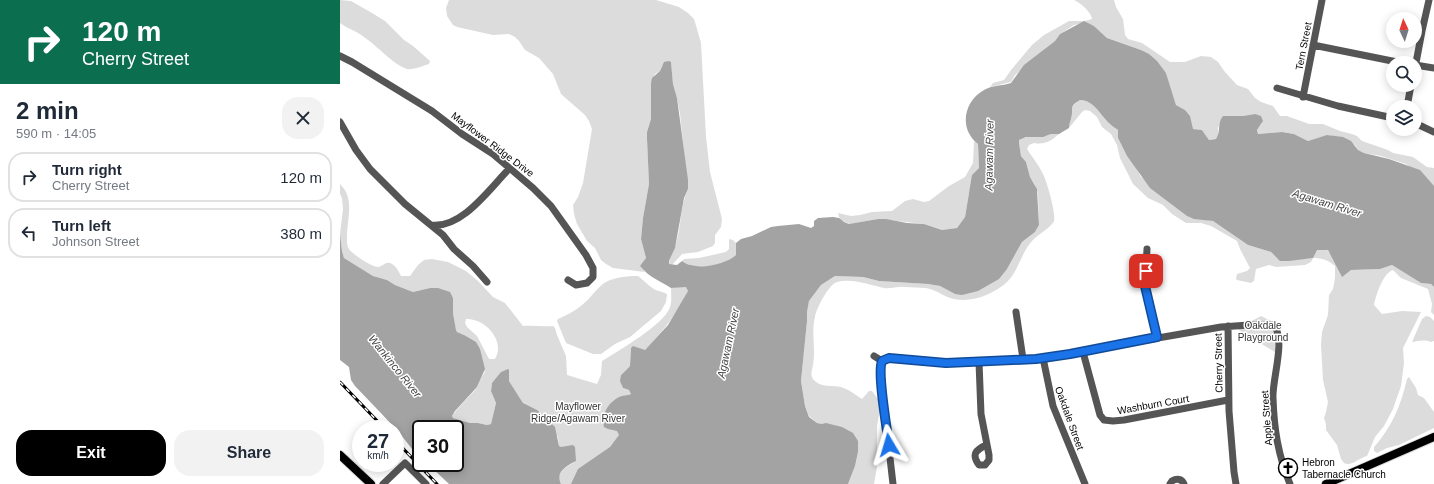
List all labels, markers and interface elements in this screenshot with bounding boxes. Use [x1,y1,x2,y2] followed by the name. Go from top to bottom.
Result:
[1386,12,1422,48] north arrow
[1386,12,1422,136] map controls
[16,16,68,68] icon: right
[82,16,161,47] text: 120 m
[1293,21,1314,71] street label: Tern Street
[82,49,189,69] text: Cherry Street
[1386,56,1422,92] button: search
[16,97,79,124] text: 2 min
[282,97,324,139] button: close
[1386,100,1422,136] button: layers
[449,110,537,179] street label: Mayflower Ridge Drive
[982,118,996,192] water label: Agawam River
[16,126,96,141] text: 590 m · 14:05
[52,161,122,178] text: Turn right
[18,166,40,188] icon: right
[280,169,322,186] text: 120 m
[52,178,129,193] text: Cherry Street
[1290,187,1364,220] water label: Agawam River
[52,217,111,234] text: Turn left
[18,222,40,244] icon: left
[280,225,322,242] text: 380 m
[52,234,139,249] text: Johnson Street
[1129,254,1163,288] pin
[1135,260,1157,282] icon: arrive
[714,305,742,380] water label: Agawam River
[1238,320,1288,343] park label: Oakdale Playground
[366,332,425,401] water label: Wankinco River
[1212,333,1225,393] street label: Cherry Street
[1053,385,1086,452] street label: Oakdale Street
[1259,390,1274,446] street label: Apple Street
[1116,393,1190,416] street label: Washburn Court
[531,401,626,424] park label: Mayflower Ridge/Agawam River
[412,420,464,472] speed limit sign: 30
[868,424,910,466] position arrow
[16,430,166,476] button: Exit
[174,430,324,476] button: Share
[367,430,389,452] text: 27
[367,450,389,461] text: km/h
[1277,457,1299,479] church icon: Hebron Tabernacle Church
[1302,457,1386,480] place label: Hebron Tabernacle Church

